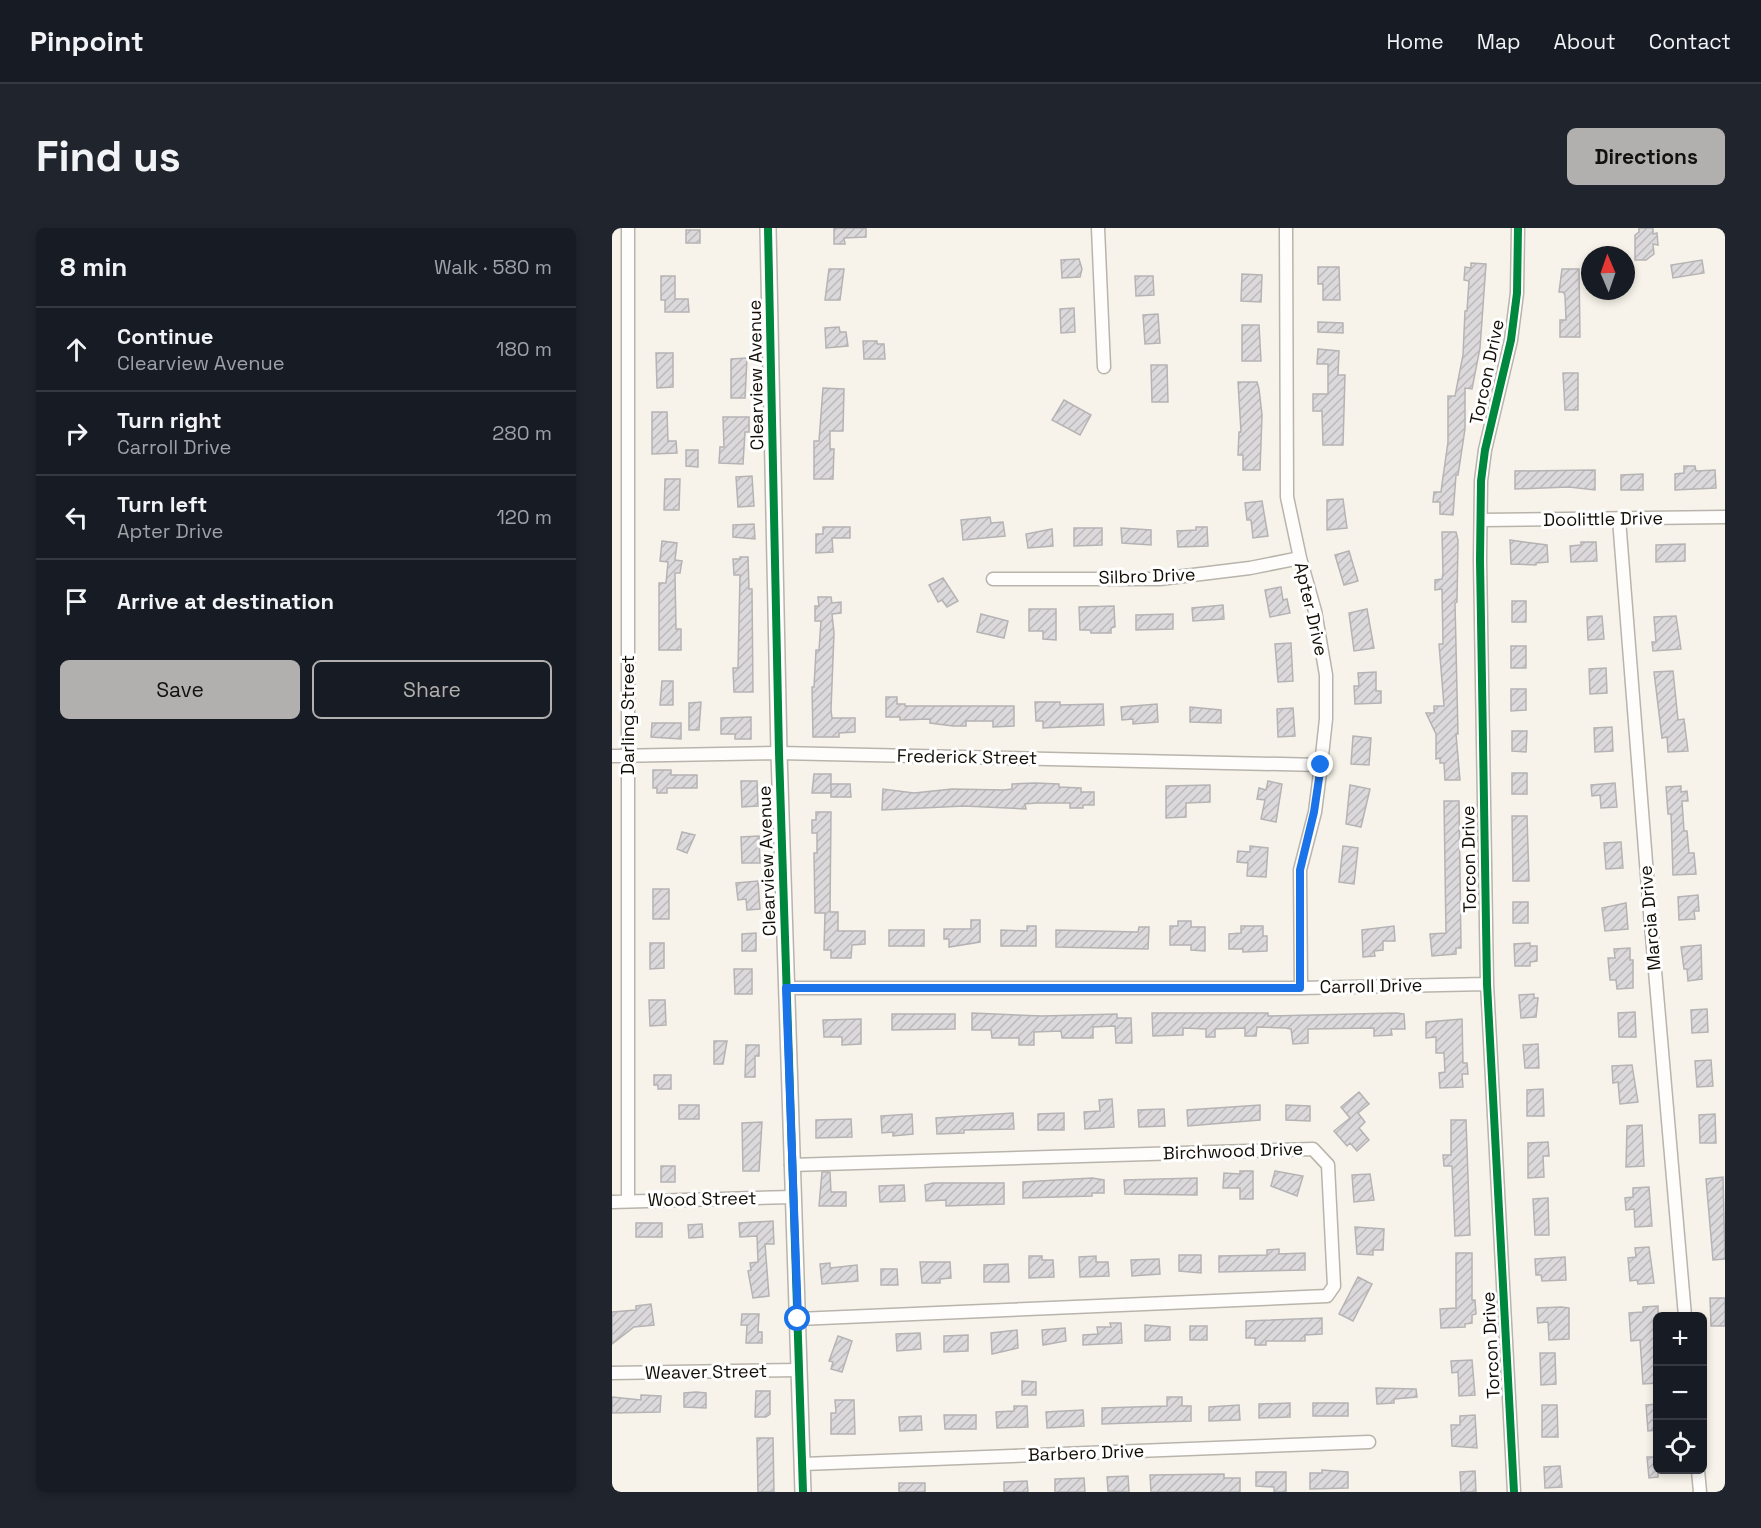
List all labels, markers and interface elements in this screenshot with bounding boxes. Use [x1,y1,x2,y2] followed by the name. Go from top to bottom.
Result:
[30,23,144,59] text: Pinpoint
[1386,28,1444,55] text: Home
[1477,28,1521,55] text: Map
[1554,28,1616,55] text: About
[1649,28,1731,55] text: Contact
[1567,128,1725,185] button: Directions
[36,130,181,183] text: Find us
[1581,246,1635,300] north arrow
[60,250,127,284] text: 8 min
[434,254,552,280] text: Walk · 580 m
[743,299,768,451] street label: Clearview Avenue
[1464,317,1509,427] street label: Torcon Drive
[117,322,213,350] text: Continue
[60,333,93,366] icon: ahead
[496,336,552,362] text: 180 m
[117,350,284,376] text: Clearview Avenue
[117,406,222,434] text: Turn right
[60,417,93,450] icon: right
[492,420,552,446] text: 280 m
[117,434,231,460] text: Carroll Drive
[117,490,207,518] text: Turn left
[60,501,93,534] icon: left
[496,504,552,530] text: 120 m
[1543,506,1663,531] street label: Doolittle Drive
[117,518,223,544] text: Apter Drive
[1290,560,1333,658] street label: Apter Drive
[1098,562,1196,589] street label: Silbro Drive
[60,585,93,618] icon: arrive
[117,587,334,615] text: Arrive at destination
[616,655,639,775] street label: Darling Street
[60,660,300,719] button: Save
[312,660,552,719] button: Share
[897,744,1037,769] street label: Frederick Street
[1307,751,1333,777] route end
[752,785,781,937] street label: Clearview Avenue
[1456,805,1481,913] street label: Torcon Drive
[1633,864,1666,972] street label: Marcia Drive
[1319,973,1423,998] street label: Carroll Drive
[1162,1137,1303,1164] street label: Birchwood Drive
[647,1186,757,1211] street label: Wood Street
[1476,1291,1505,1399] street label: Torcon Drive
[784,1305,810,1331] route start
[1653,1312,1707,1474] map controls
[1653,1312,1707,1366] button: +
[645,1359,767,1384] street label: Weaver Street
[1653,1366,1707,1420] button: −
[1653,1420,1707,1474] button: locate
[1027,1439,1145,1466] street label: Barbero Drive

